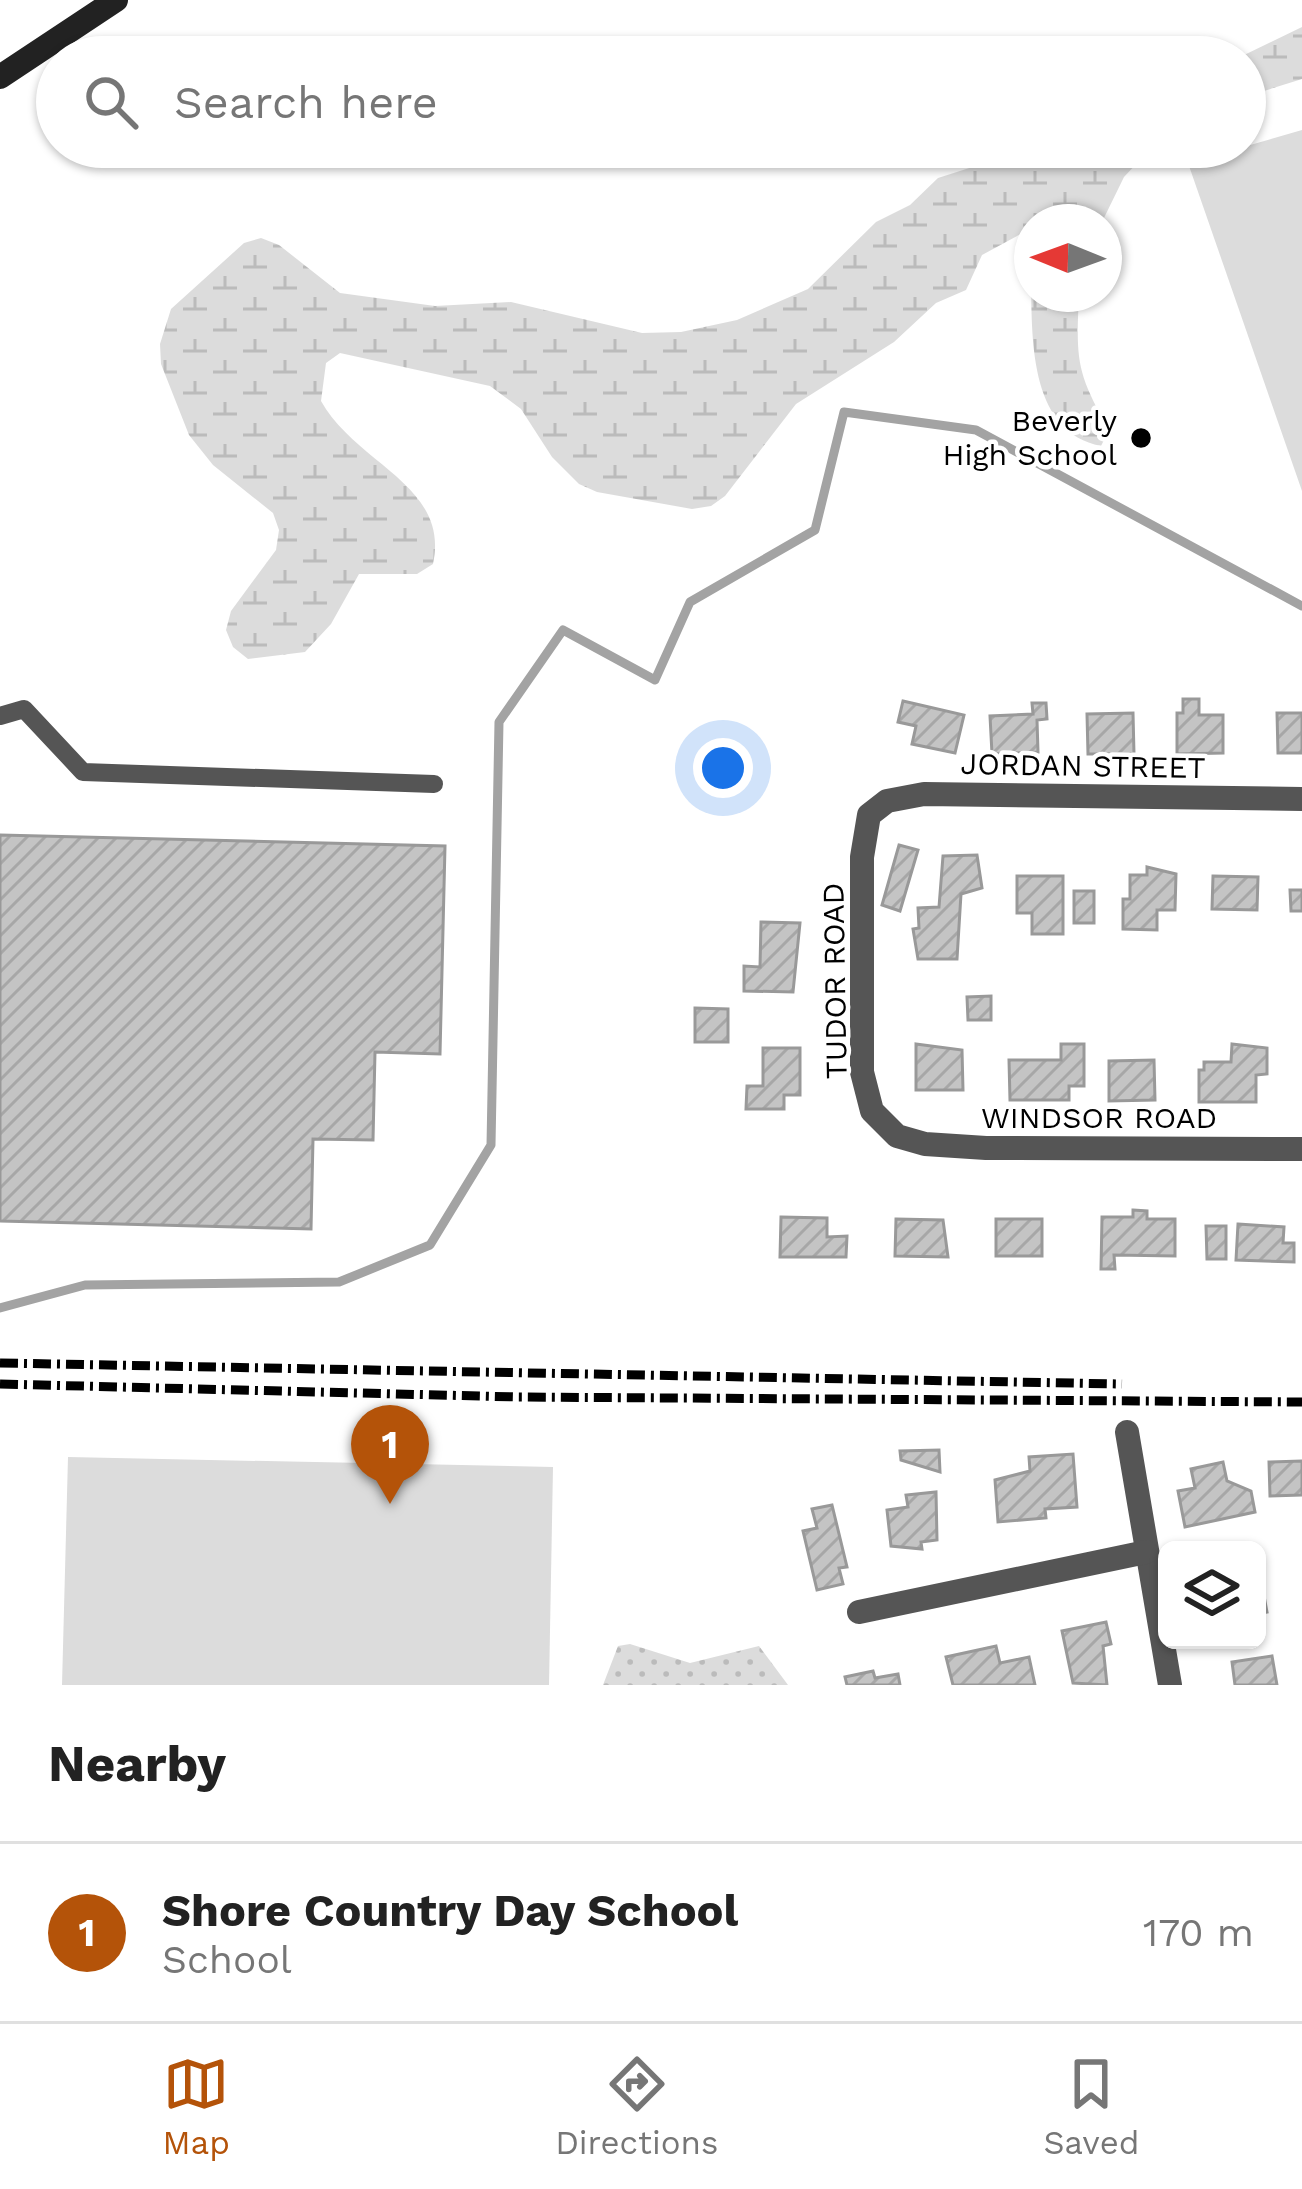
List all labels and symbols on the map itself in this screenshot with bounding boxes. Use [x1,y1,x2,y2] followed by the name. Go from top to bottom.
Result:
[1014,204,1122,312] north arrow
[942,403,1118,472] place label: Beverly High School
[1128,425,1154,451] marker: Beverly High School
[693,738,753,798] your location
[960,746,1206,785] street label: JORDAN STREET
[815,882,854,1080] street label: TUDOR ROAD
[981,1100,1217,1135] street label: WINDSOR ROAD
[351,1405,429,1504] pin: 1

